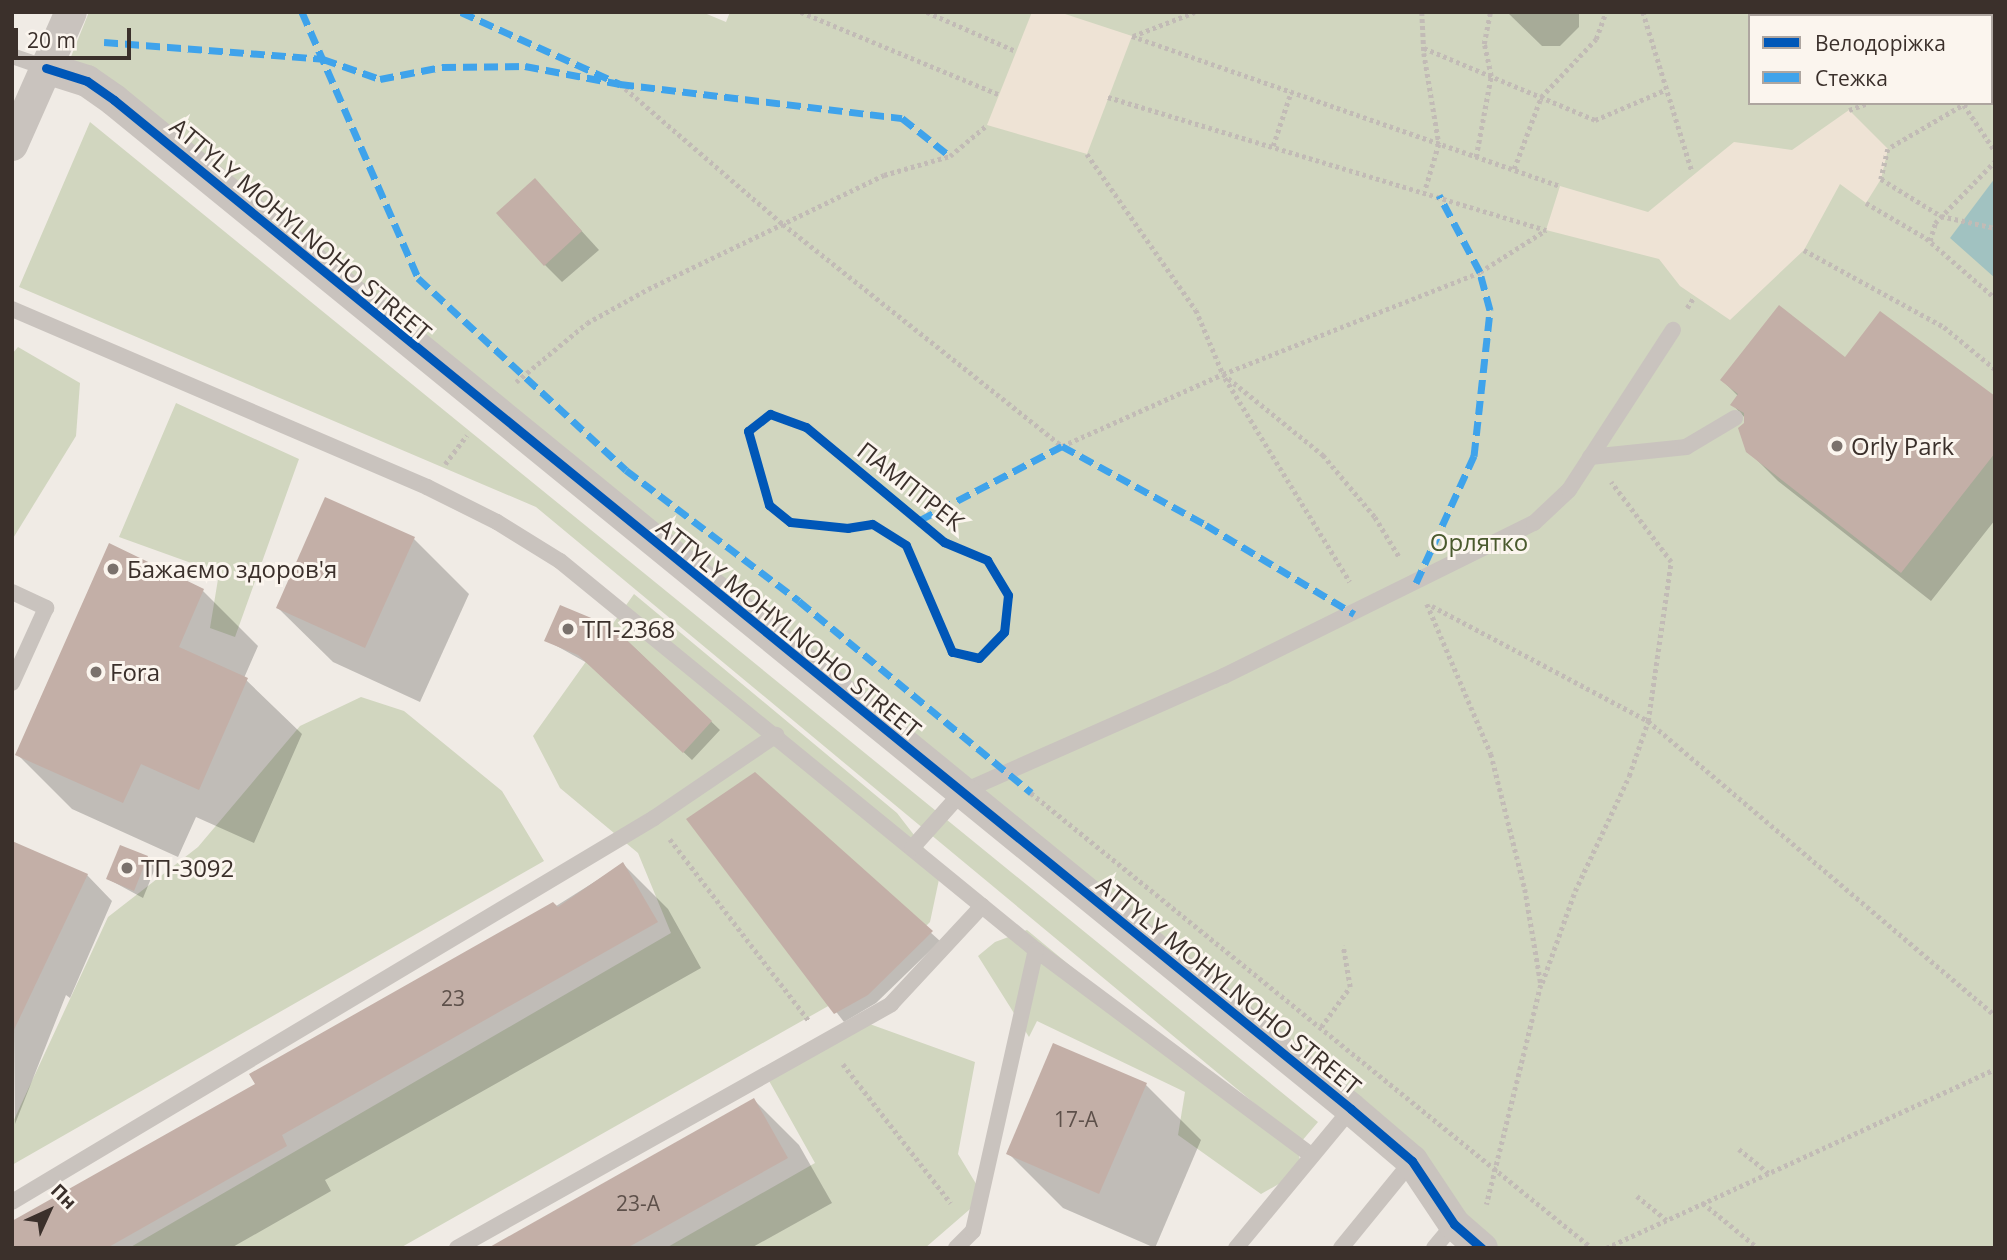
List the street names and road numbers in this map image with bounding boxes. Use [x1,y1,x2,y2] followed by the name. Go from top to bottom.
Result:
[165,111,437,347] street label: ATTYLY MOHYLNOHO STREET
[852,435,970,537] street label: ПАМПТРЕК
[651,512,927,744] street label: ATTYLY MOHYLNOHO STREET
[1091,869,1367,1101] street label: ATTYLY MOHYLNOHO STREET

